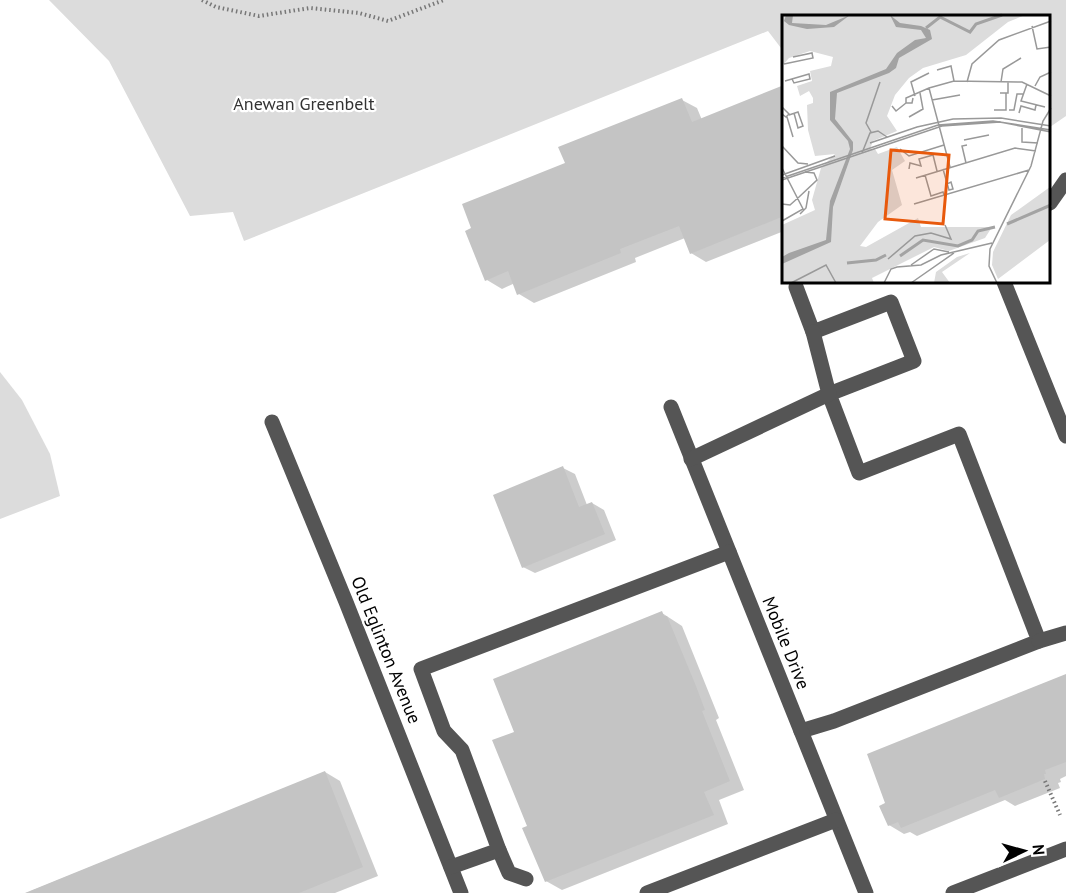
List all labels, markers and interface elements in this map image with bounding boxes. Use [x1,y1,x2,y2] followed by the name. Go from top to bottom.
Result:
[782,15,1051,284] inset map
[233,92,375,115] park label: Anewan Greenbelt
[346,573,427,727] street label: Old Eglinton Avenue
[757,593,815,693] street label: Mobile Drive
[994,821,1054,881] north arrow
[1029,844,1049,856] text: N

